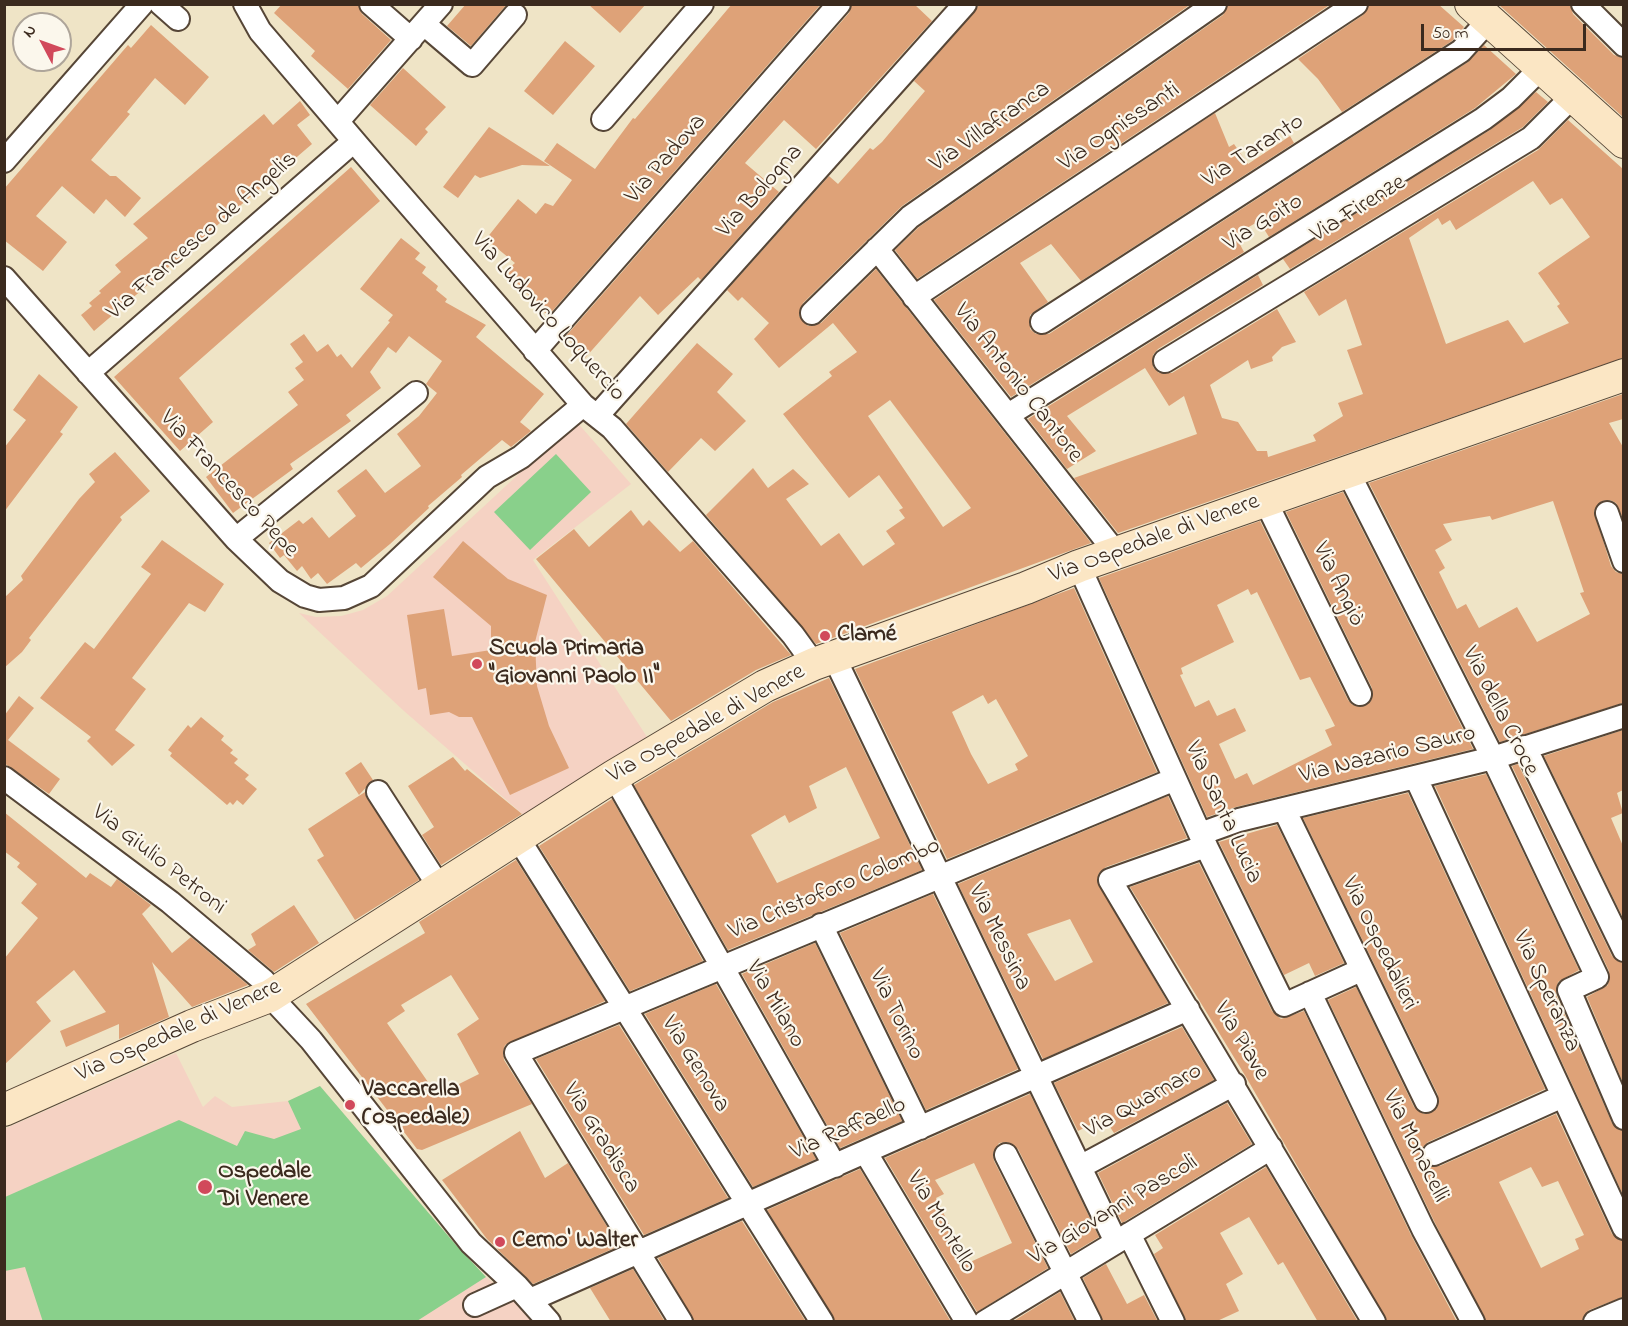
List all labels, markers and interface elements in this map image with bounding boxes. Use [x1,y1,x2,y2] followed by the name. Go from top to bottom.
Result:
[12,12,72,72] north arrow
[1424,12,1589,50] scale bar
[17,20,43,43] text: N
[1432,21,1469,47] text: 50 m
[925,76,1057,180] street label: Via Villafranca
[1054,77,1186,179] street label: Via Ognissanti
[620,109,714,211] street label: Via Padova
[1198,109,1310,195] street label: Via Taranto
[712,139,810,245] street label: Via Bologna
[102,146,304,328] street label: Via Francesco de Angelis
[1306,170,1412,250] street label: Via Firenze
[1219,188,1309,260] street label: Via Goito
[463,227,631,409] street label: Via Ludovico Loquercio
[946,299,1088,469] street label: Via Antonio Cantore
[152,405,304,565] street label: Via Francesco Pepe
[1046,489,1264,591] street label: Via Ospedale di Venere
[1304,538,1370,632] street label: Via Angiò
[837,622,897,650] place label: Clamé
[818,629,832,643] marker: Clamé
[489,636,659,692] place label: Scuola Primaria "Giovanni Paolo II"
[1454,642,1544,782] street label: Via della Croce
[470,657,484,671] marker: Scuola Primaria "Giovanni Paolo II"
[603,659,811,791] street label: Via Ospedale di Venere
[1297,720,1479,792] street label: Via Nazario Sauro
[1177,737,1267,889] street label: Via Santa Lucia
[85,799,231,923] street label: Via Giulio Petroni
[725,832,945,948] street label: Via Cristoforo Colombo
[1333,873,1423,1015] street label: Via Ospedalieri
[960,880,1036,996] street label: Via Messina
[1504,927,1586,1057] street label: Via Speranza
[738,956,810,1054] street label: Via Milano
[861,965,929,1065] street label: Via Torino
[72,974,286,1090] street label: Via Ospedale di Venere
[1205,998,1275,1086] street label: Via Piave
[653,1012,735,1118] street label: Via Genova
[1080,1058,1208,1146] street label: Via Quarnaro
[362,1077,469,1133] place label: Vaccarella (ospedale)
[555,1078,645,1200] street label: Via Gradisca
[1374,1086,1454,1208] street label: Via Monacelli
[787,1092,911,1168] street label: Via Raffaello
[343,1098,357,1112] marker: Vaccarella (ospedale)
[1024,1149,1204,1273] street label: Via Giovanni Pascoli
[218,1159,311,1215] place label: Ospedale Di Venere
[898,1167,982,1279] street label: Via Montello
[196,1178,214,1196] marker: Ospedale Di Venere
[512,1228,638,1256] place label: Cerno' Walter
[493,1235,507,1249] marker: Cerno' Walter

